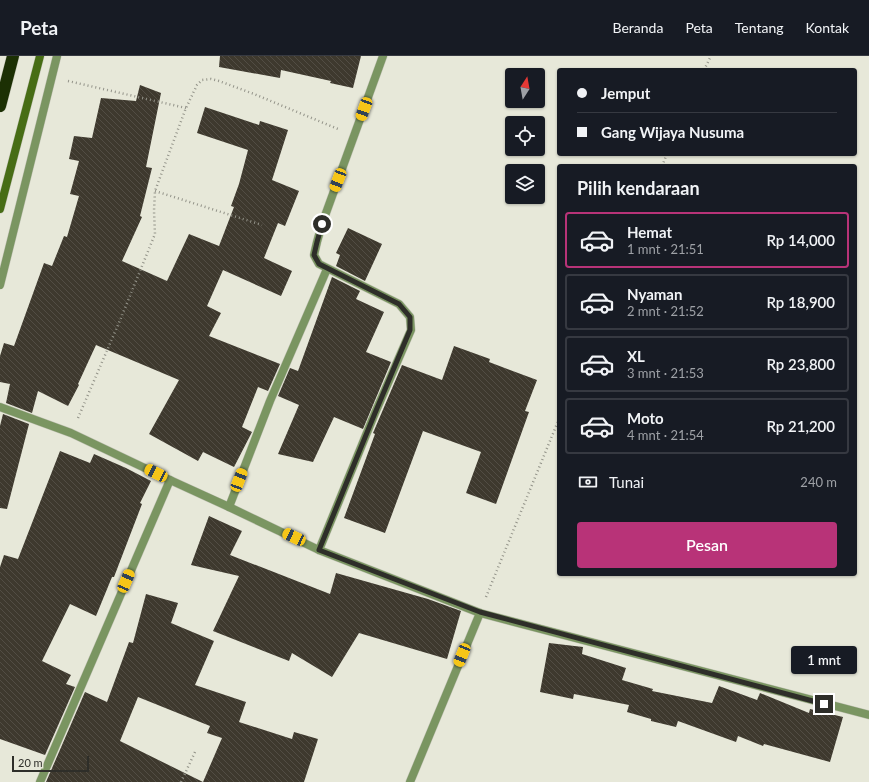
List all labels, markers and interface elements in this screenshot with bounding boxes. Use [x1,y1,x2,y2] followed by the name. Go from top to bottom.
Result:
[20,16,58,39] text: Peta
[613,19,663,36] text: Beranda
[685,19,713,36] text: Peta
[735,19,784,36] text: Tentang
[806,19,849,36] text: Kontak
[505,68,545,108] north arrow
[505,68,545,204] map controls
[601,84,650,102] text: Jemput
[354,96,374,122] car
[505,116,545,156] button: locate
[601,123,744,141] text: Gang Wijaya Nusuma
[505,164,545,204] button: layers
[328,167,348,193] car
[577,177,700,199] text: Pilih kendaraan
[313,215,331,233] route start
[579,222,615,258] icon: car
[627,223,672,241] text: Hemat
[766,231,835,249] text: Rp 14,000
[627,241,704,257] text: 1 mnt · 21:51
[579,284,615,320] icon: car
[627,285,682,303] text: Nyaman
[766,293,835,311] text: Rp 18,900
[627,303,704,319] text: 2 mnt · 21:52
[579,346,615,382] icon: car
[627,347,645,365] text: XL
[766,355,835,373] text: Rp 23,800
[627,365,704,381] text: 3 mnt · 21:53
[579,408,615,444] icon: car
[627,409,664,427] text: Moto
[766,417,835,435] text: Rp 21,200
[627,427,704,443] text: 4 mnt · 21:54
[143,462,169,484] car
[229,467,249,493] car
[577,471,599,493] icon: cash
[609,473,644,491] text: Tunai
[800,474,837,490] text: 240 m
[577,522,837,568] button: Pesan
[281,526,307,548] car
[116,568,136,594] car
[452,642,472,668] car
[791,646,857,674] callout: 1 mnt
[807,652,841,668] text: 1 mnt
[815,695,833,713] route end
[12,754,89,773] scale bar
[18,756,43,769] text: 20 m

